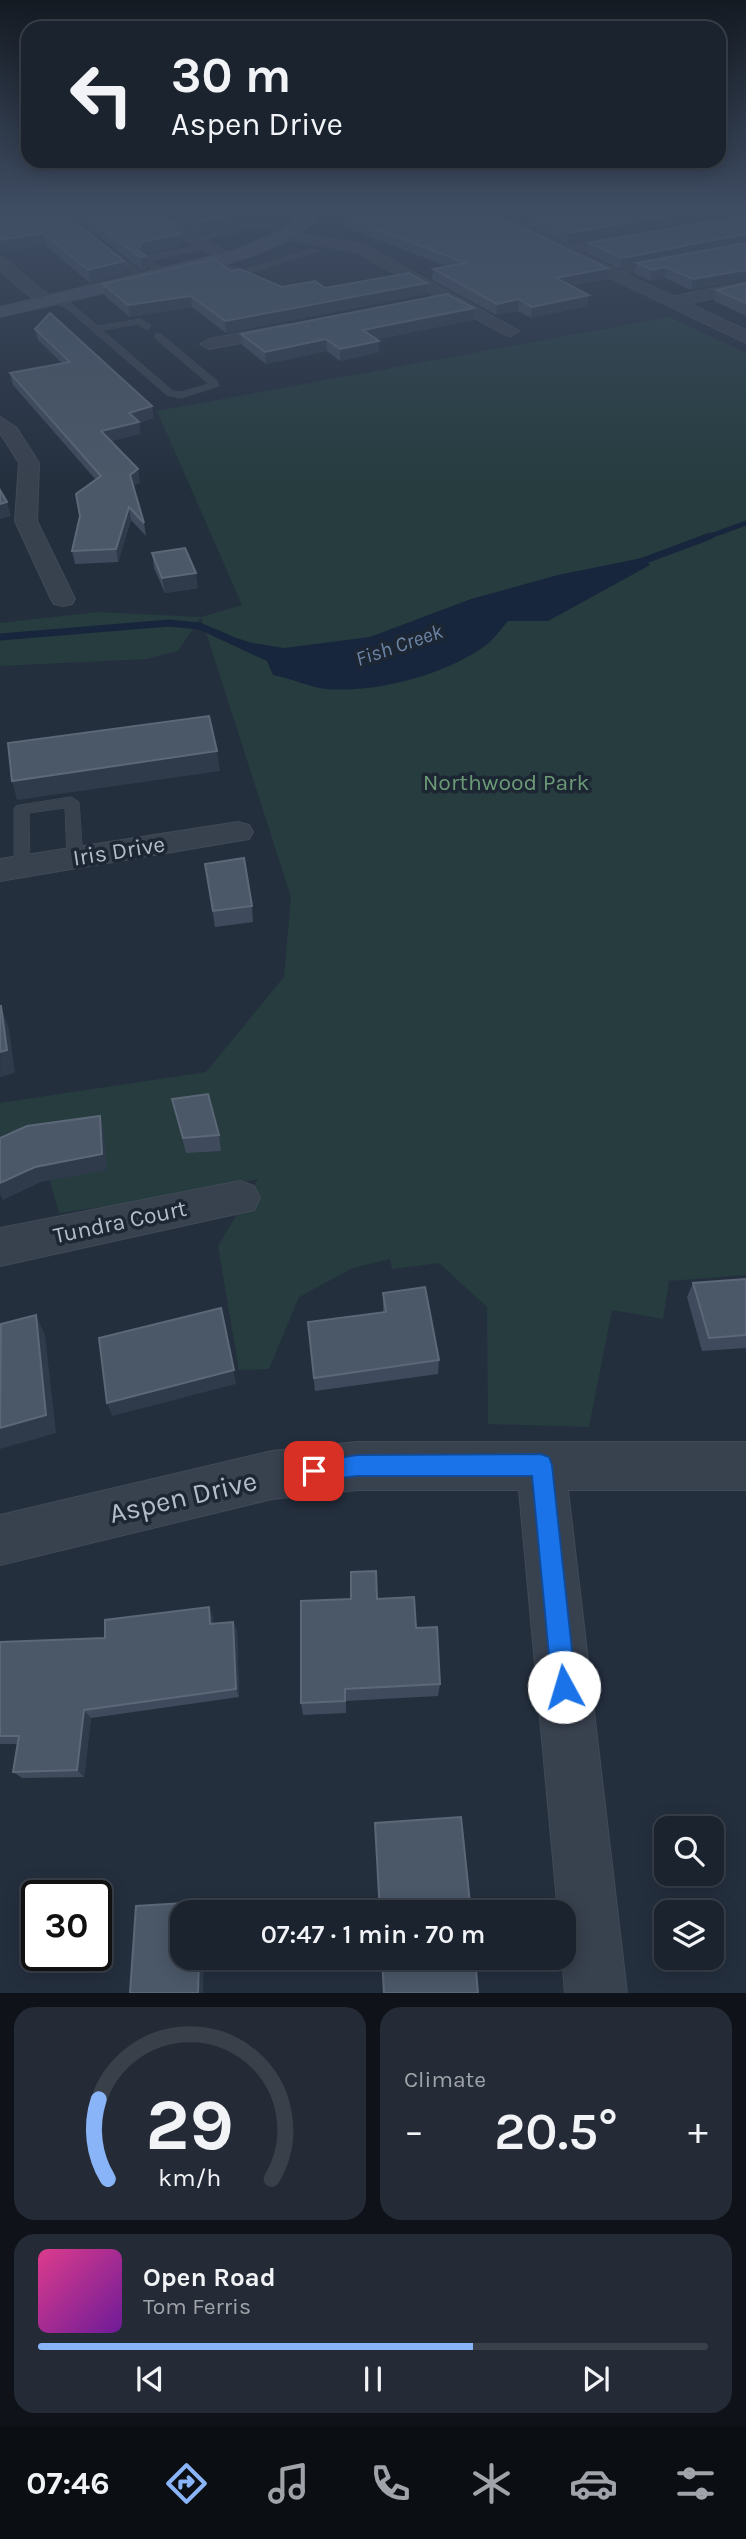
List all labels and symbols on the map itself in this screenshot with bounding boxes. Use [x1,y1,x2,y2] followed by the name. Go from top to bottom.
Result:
[352,619,446,671] water label: Fish Creek
[423,769,589,796] park label: Northwood Park
[71,830,167,872] street label: Iris Drive
[51,1195,189,1249] street label: Tundra Court
[284,1441,344,1501] pin
[106,1464,260,1530] street label: Aspen Drive
[527,1650,601,1724] position arrow
[21,1880,112,1971] speed limit sign: 30

